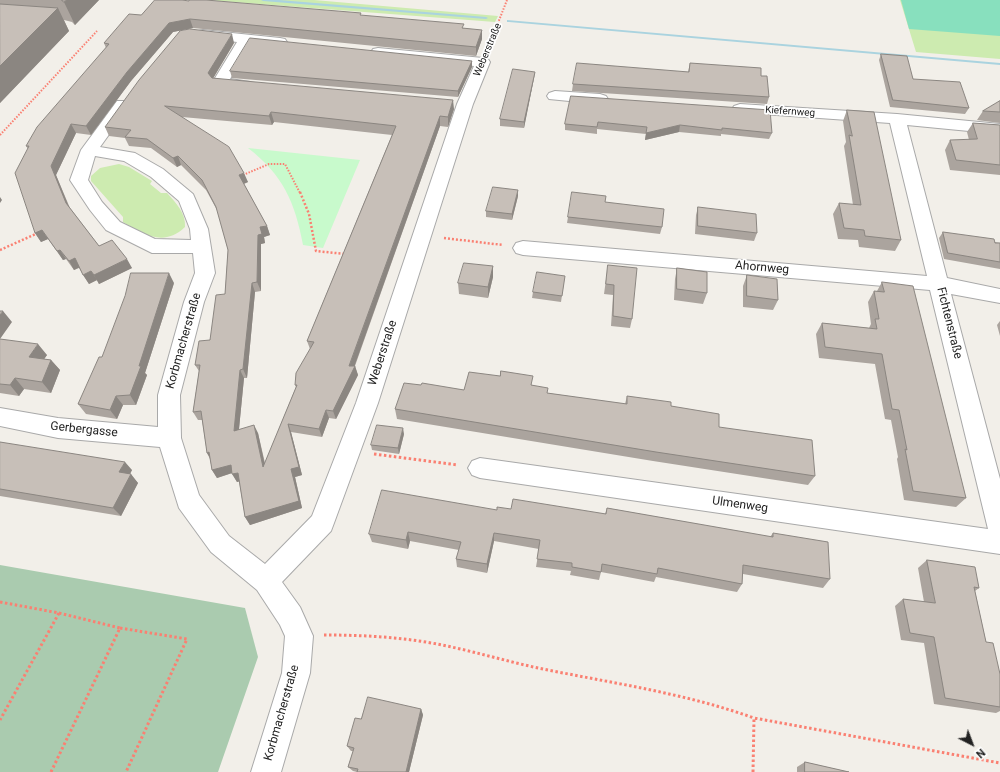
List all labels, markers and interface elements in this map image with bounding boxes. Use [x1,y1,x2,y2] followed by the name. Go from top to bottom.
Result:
[471,22,505,78] street label: Weberstraße
[765,104,815,120] street label: Kiefernweg
[734,258,790,278] street label: Ahornweg
[933,286,965,360] street label: Fichtenstraße
[163,291,205,391] street label: Korbmacherstraße
[366,318,400,388] street label: Weberstraße
[50,419,118,441] street label: Gerbergasse
[711,494,769,516] street label: Ulmenweg
[261,663,303,763] street label: Korbmacherstraße
[952,724,992,764] north arrow
[973,746,988,761] text: N

